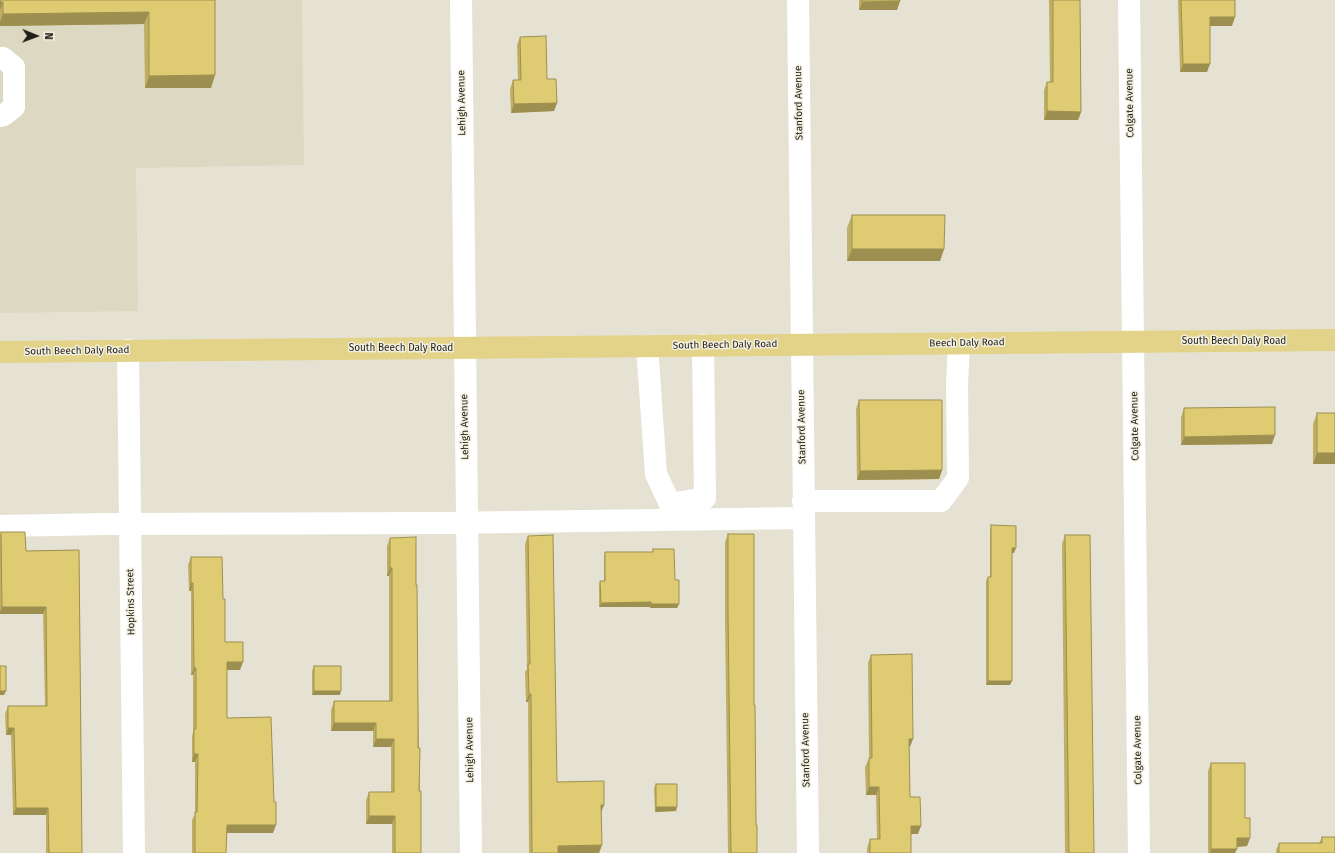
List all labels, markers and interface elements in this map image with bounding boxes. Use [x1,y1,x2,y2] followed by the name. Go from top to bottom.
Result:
[16,16,56,56] north arrow
[42,32,55,40] text: N
[792,66,806,140] street label: Stanford Avenue
[1123,68,1137,138] street label: Colgate Avenue
[455,70,469,136] street label: Lehigh Avenue
[1182,335,1286,347] street label: South Beech Daly Road
[929,336,1005,350] street label: Beech Daly Road
[673,338,777,352] street label: South Beech Daly Road
[349,342,453,354] street label: South Beech Daly Road
[25,344,129,358] street label: South Beech Daly Road
[795,390,809,464] street label: Stanford Avenue
[1128,391,1142,461] street label: Colgate Avenue
[458,394,472,460] street label: Lehigh Avenue
[124,568,138,636] street label: Hopkins Street
[799,713,813,787] street label: Stanford Avenue
[1131,715,1145,785] street label: Colgate Avenue
[463,717,477,783] street label: Lehigh Avenue

